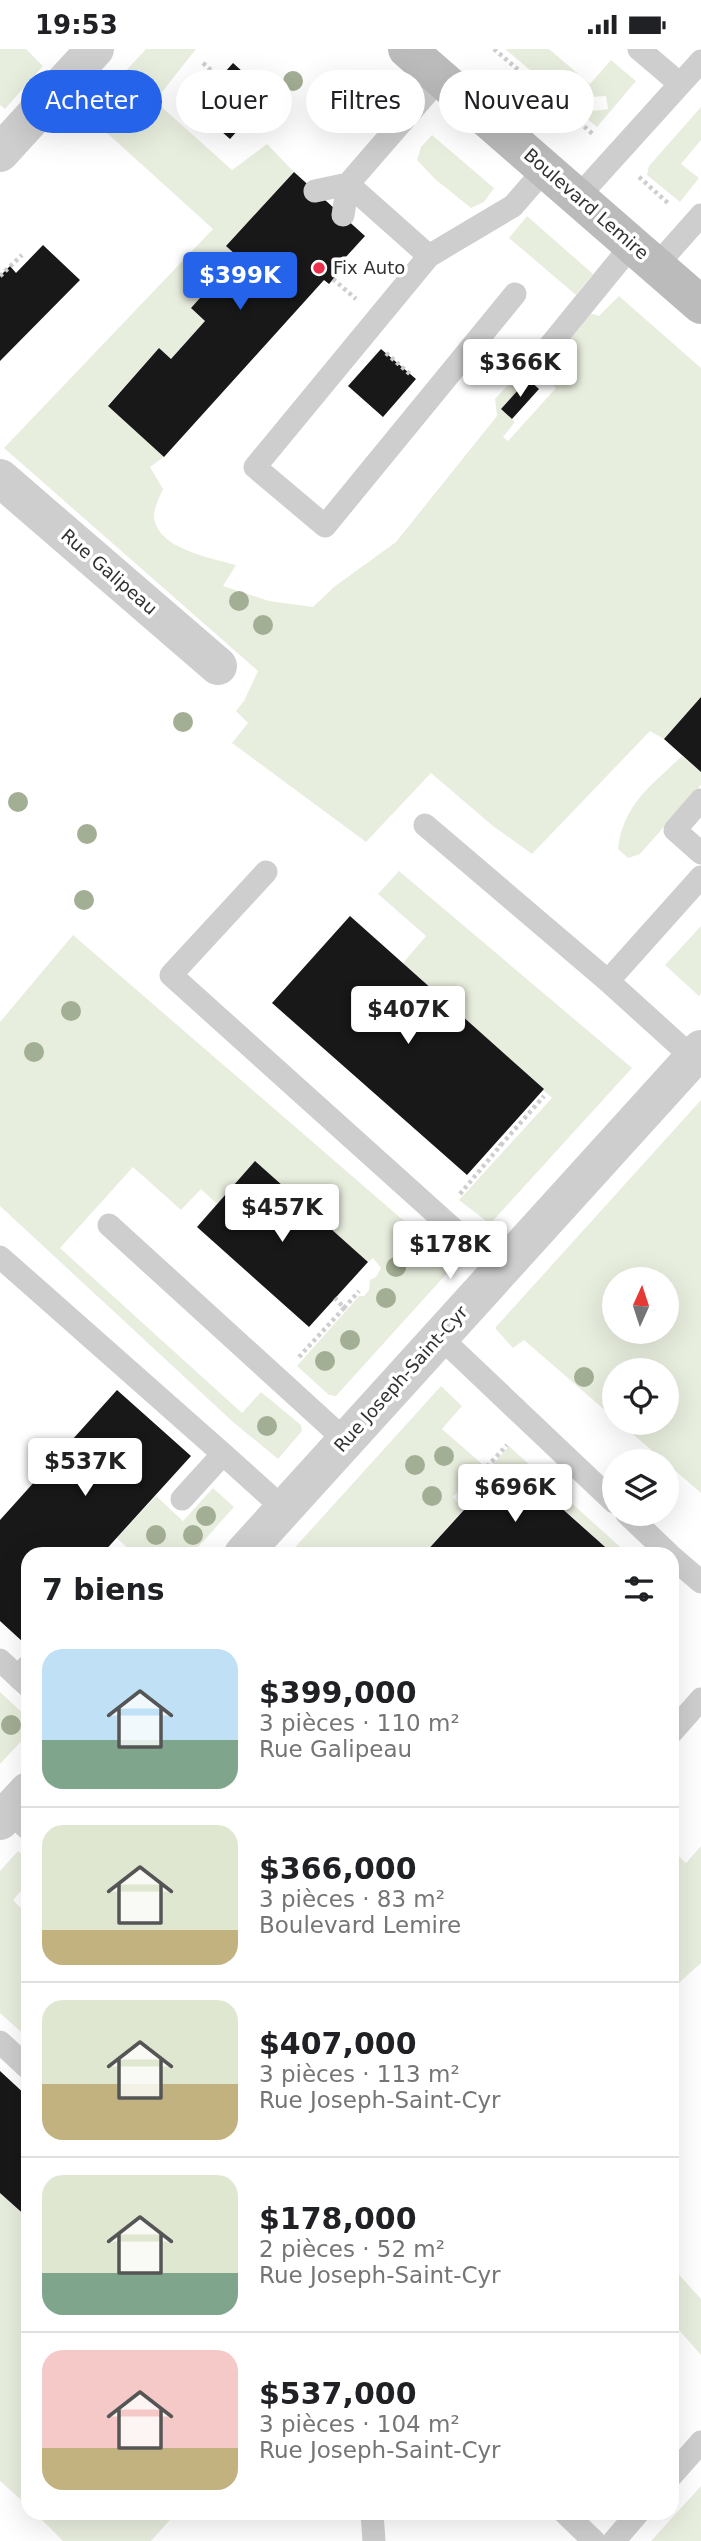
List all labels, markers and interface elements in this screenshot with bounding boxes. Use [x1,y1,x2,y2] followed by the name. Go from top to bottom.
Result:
[35,10,118,40] text: 19:53
[21,70,162,133] chip: Acheter
[176,70,292,133] chip: Louer
[306,70,425,133] chip: Filtres
[439,70,594,133] chip: Nouveau
[520,144,653,263] street label: Boulevard Lemire
[191,253,289,312] pin: $399K
[333,257,405,278] place label: Fix Auto
[311,260,327,276] marker: Fix Auto
[199,262,281,288] text: $399K
[471,339,569,399] pin: $366K
[479,349,561,375] text: $366K
[57,524,161,619] street label: Rue Galipeau
[359,986,457,1046] pin: $407K
[367,996,449,1022] text: $407K
[233,1185,331,1244] pin: $457K
[241,1194,323,1220] text: $457K
[401,1221,499,1281] pin: $178K
[409,1231,491,1257] text: $178K
[602,1267,679,1344] north arrow
[602,1267,679,1526] map controls
[330,1301,472,1456] street label: Rue Joseph-Saint-Cyr
[602,1358,679,1435] button: locate
[36,1439,134,1498] pin: $537K
[44,1448,126,1474] text: $537K
[602,1449,679,1526] button: layers
[466,1465,564,1524] pin: $696K
[474,1474,556,1500] text: $696K
[620,1570,658,1608] icon: filters
[42,1572,165,1607] text: 7 biens
[259,1675,417,1710] text: $399,000
[98,1677,182,1761] icon: home
[259,1710,460,1736] text: 3 pièces · 110 m²
[259,1736,412,1762] text: Rue Galipeau
[259,1851,417,1886] text: $366,000
[98,1853,182,1937] icon: home
[259,1886,445,1912] text: 3 pièces · 83 m²
[259,1912,461,1938] text: Boulevard Lemire
[259,2026,417,2061] text: $407,000
[98,2028,182,2112] icon: home
[259,2061,460,2087] text: 3 pièces · 113 m²
[259,2087,501,2113] text: Rue Joseph-Saint-Cyr
[259,2201,417,2236] text: $178,000
[98,2203,182,2287] icon: home
[259,2236,445,2262] text: 2 pièces · 52 m²
[259,2262,501,2288] text: Rue Joseph-Saint-Cyr
[259,2376,417,2411] text: $537,000
[98,2378,182,2462] icon: home
[259,2411,460,2437] text: 3 pièces · 104 m²
[259,2437,501,2463] text: Rue Joseph-Saint-Cyr

